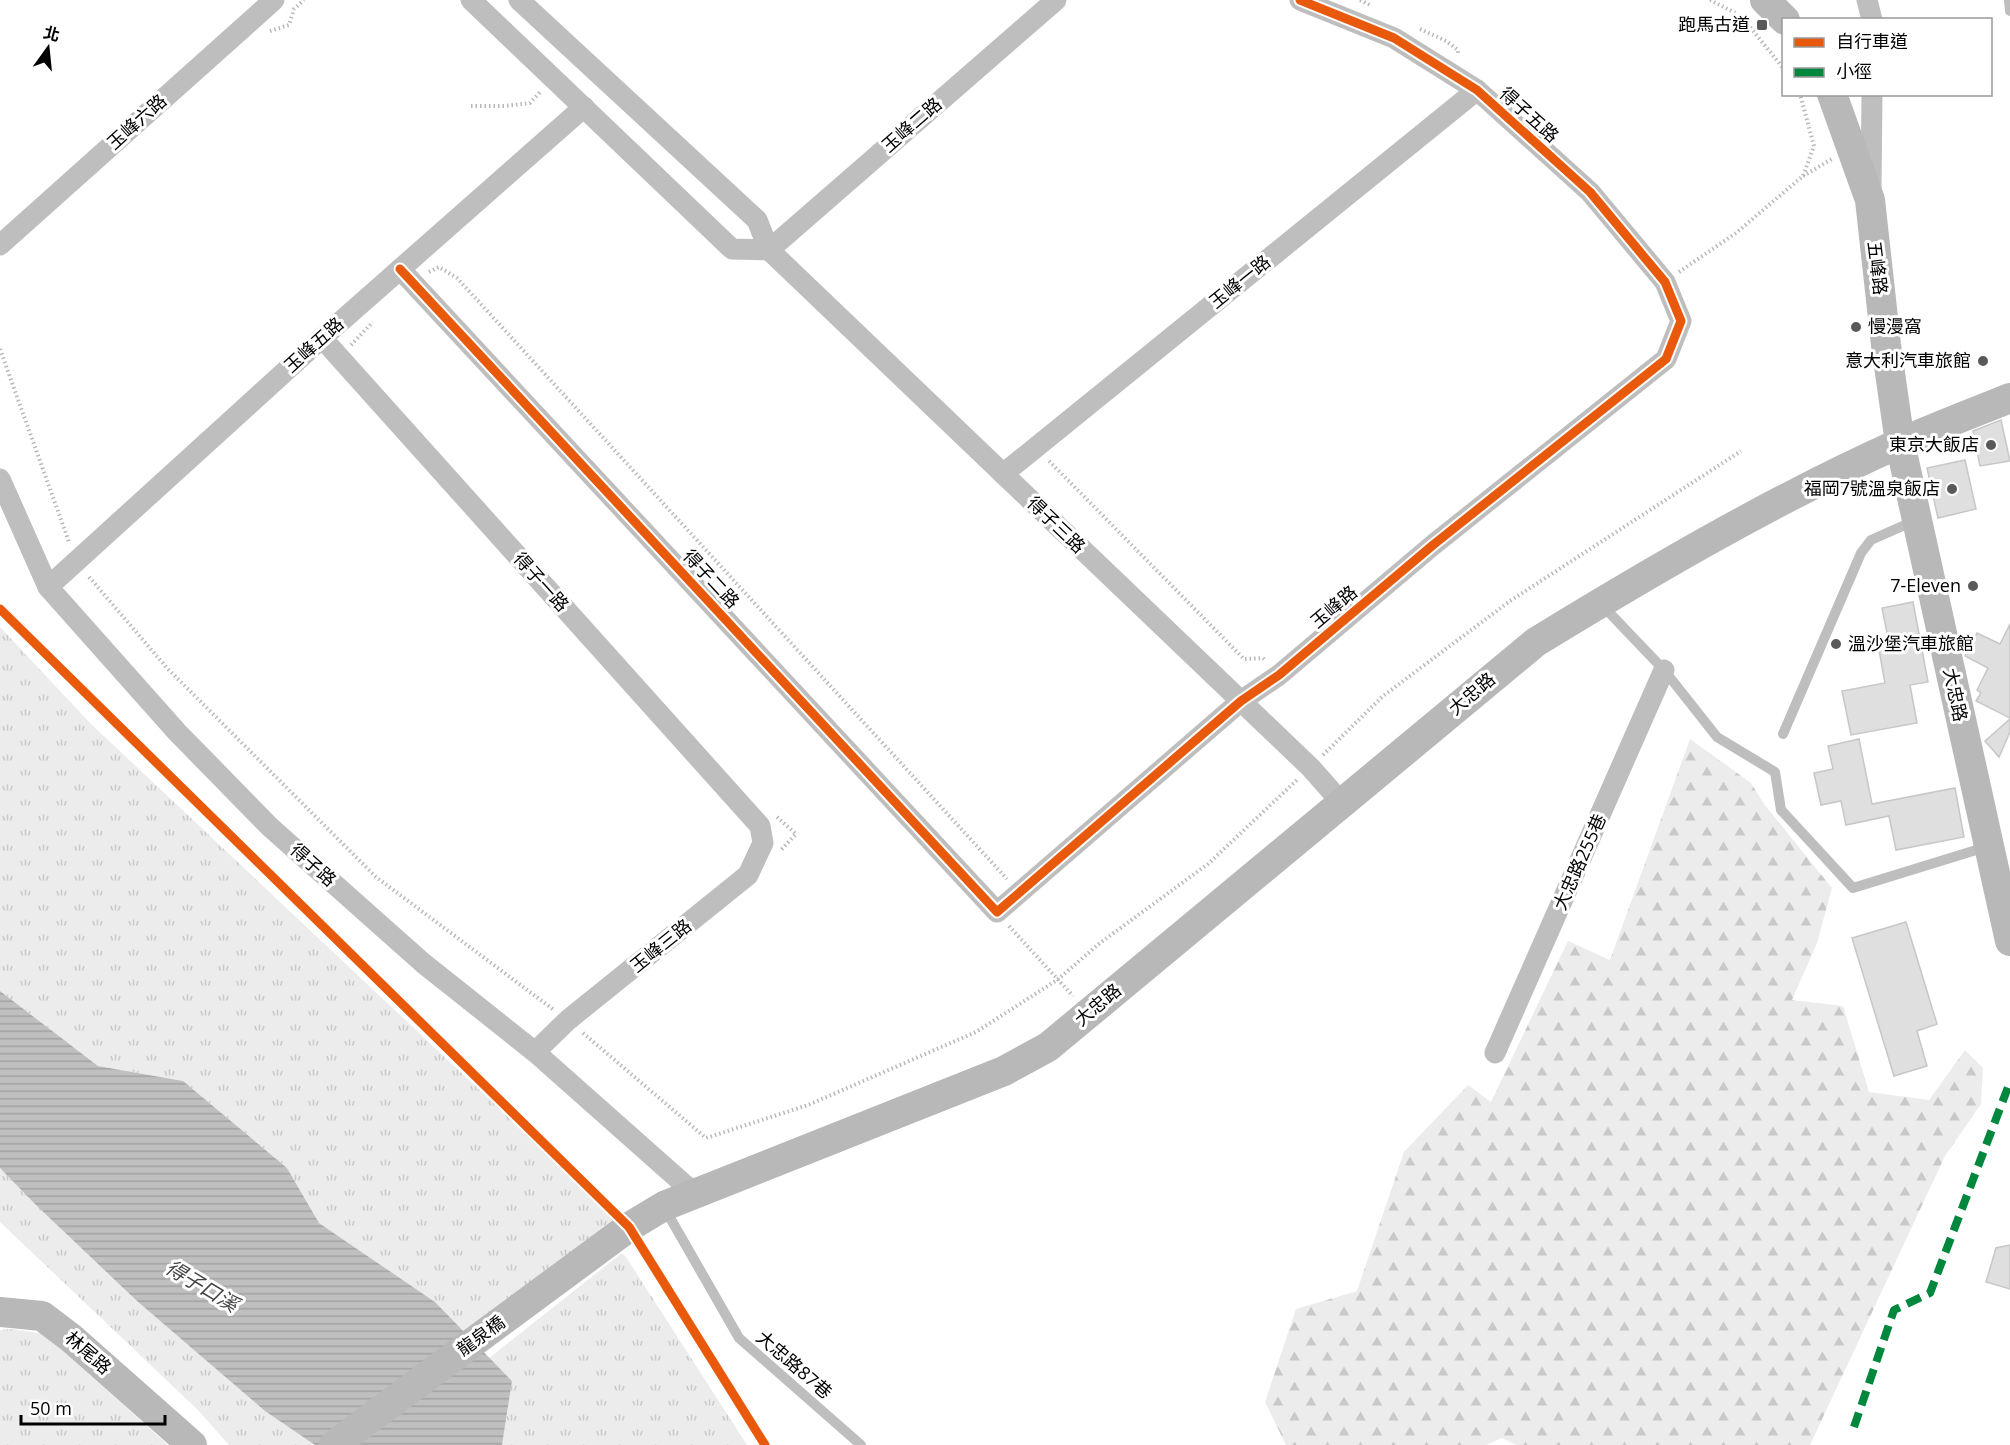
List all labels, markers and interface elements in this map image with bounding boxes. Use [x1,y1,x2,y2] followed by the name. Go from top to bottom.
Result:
[1678,12,1750,36] place label: 跑馬古道
[18,18,78,78] north arrow
[1755,18,1769,32] marker: 跑馬古道
[1782,18,1992,96] legend
[41,21,62,46] text: 北
[1836,29,1908,53] text: 自行車道
[1836,59,1872,83] text: 小徑
[1495,81,1564,147] street label: 得子五路
[102,88,171,154] street label: 玉峰六路
[876,92,946,157] street label: 玉峰二路
[1863,240,1893,296] street label: 五峰路
[1204,249,1275,313] street label: 玉峰一路
[279,311,348,377] street label: 玉峰五路
[1868,314,1922,338] place label: 慢漫窩
[1849,320,1863,334] marker: 慢漫窩
[1845,348,1971,372] place label: 意大利汽車旅館
[1976,354,1990,368] marker: 意大利汽車旅館
[1889,432,1979,456] place label: 東京大飯店
[1984,438,1998,452] marker: 東京大飯店
[1804,476,1940,500] place label: 福岡7號溫泉飯店
[1945,482,1959,496] marker: 福岡7號溫泉飯店
[1022,491,1091,558] street label: 得子三路
[678,544,745,613] street label: 得子二路
[509,547,575,616] street label: 得子一路
[1890,573,1961,597] place label: 7-Eleven
[1966,579,1980,593] marker: 7-Eleven
[1305,580,1362,633] street label: 玉峰路
[1848,631,1974,655] place label: 溫沙堡汽車旅館
[1829,637,1843,651] marker: 溫沙堡汽車旅館
[1939,666,1973,724] street label: 大忠路
[1443,667,1500,720] street label: 大忠路
[1547,810,1611,913] street label: 大忠路255巷
[286,837,342,891] street label: 得子路
[625,913,696,977] street label: 玉峰三路
[1069,978,1126,1031] street label: 大忠路
[161,1253,246,1319] water label: 得子口溪
[452,1310,509,1361] street label: 龍泉橋
[60,1325,117,1379] street label: 林尾路
[752,1325,837,1404] street label: 大忠路87巷
[21,1388,165,1426] scale bar
[30,1396,72,1420] text: 50 m

